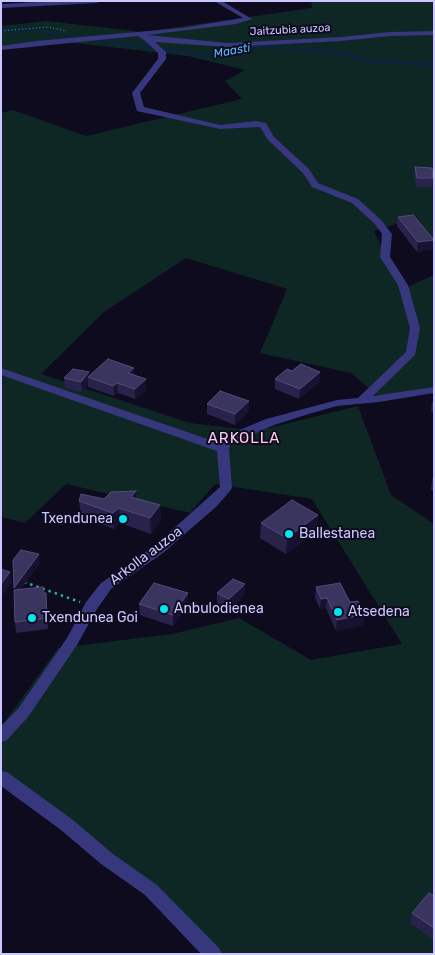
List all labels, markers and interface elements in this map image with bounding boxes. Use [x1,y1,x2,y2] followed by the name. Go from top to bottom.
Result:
[249,21,331,39] street label: Jaitzubia auzoa
[212,41,252,61] water label: Maasti
[207,430,281,448] district label: ARKOLLA
[41,511,113,527] place label: Txendunea
[117,513,129,525] marker: Txendunea
[106,523,186,589] street label: Arkolla auzoa
[299,526,375,542] place label: Ballestanea
[283,528,295,540] marker: Ballestanea
[174,601,264,617] place label: Anbulodienea
[158,603,170,615] marker: Anbulodienea
[348,604,410,620] place label: Atsedena
[332,606,344,618] marker: Atsedena
[42,610,138,626] place label: Txendunea Goi
[26,612,38,624] marker: Txendunea Goi

